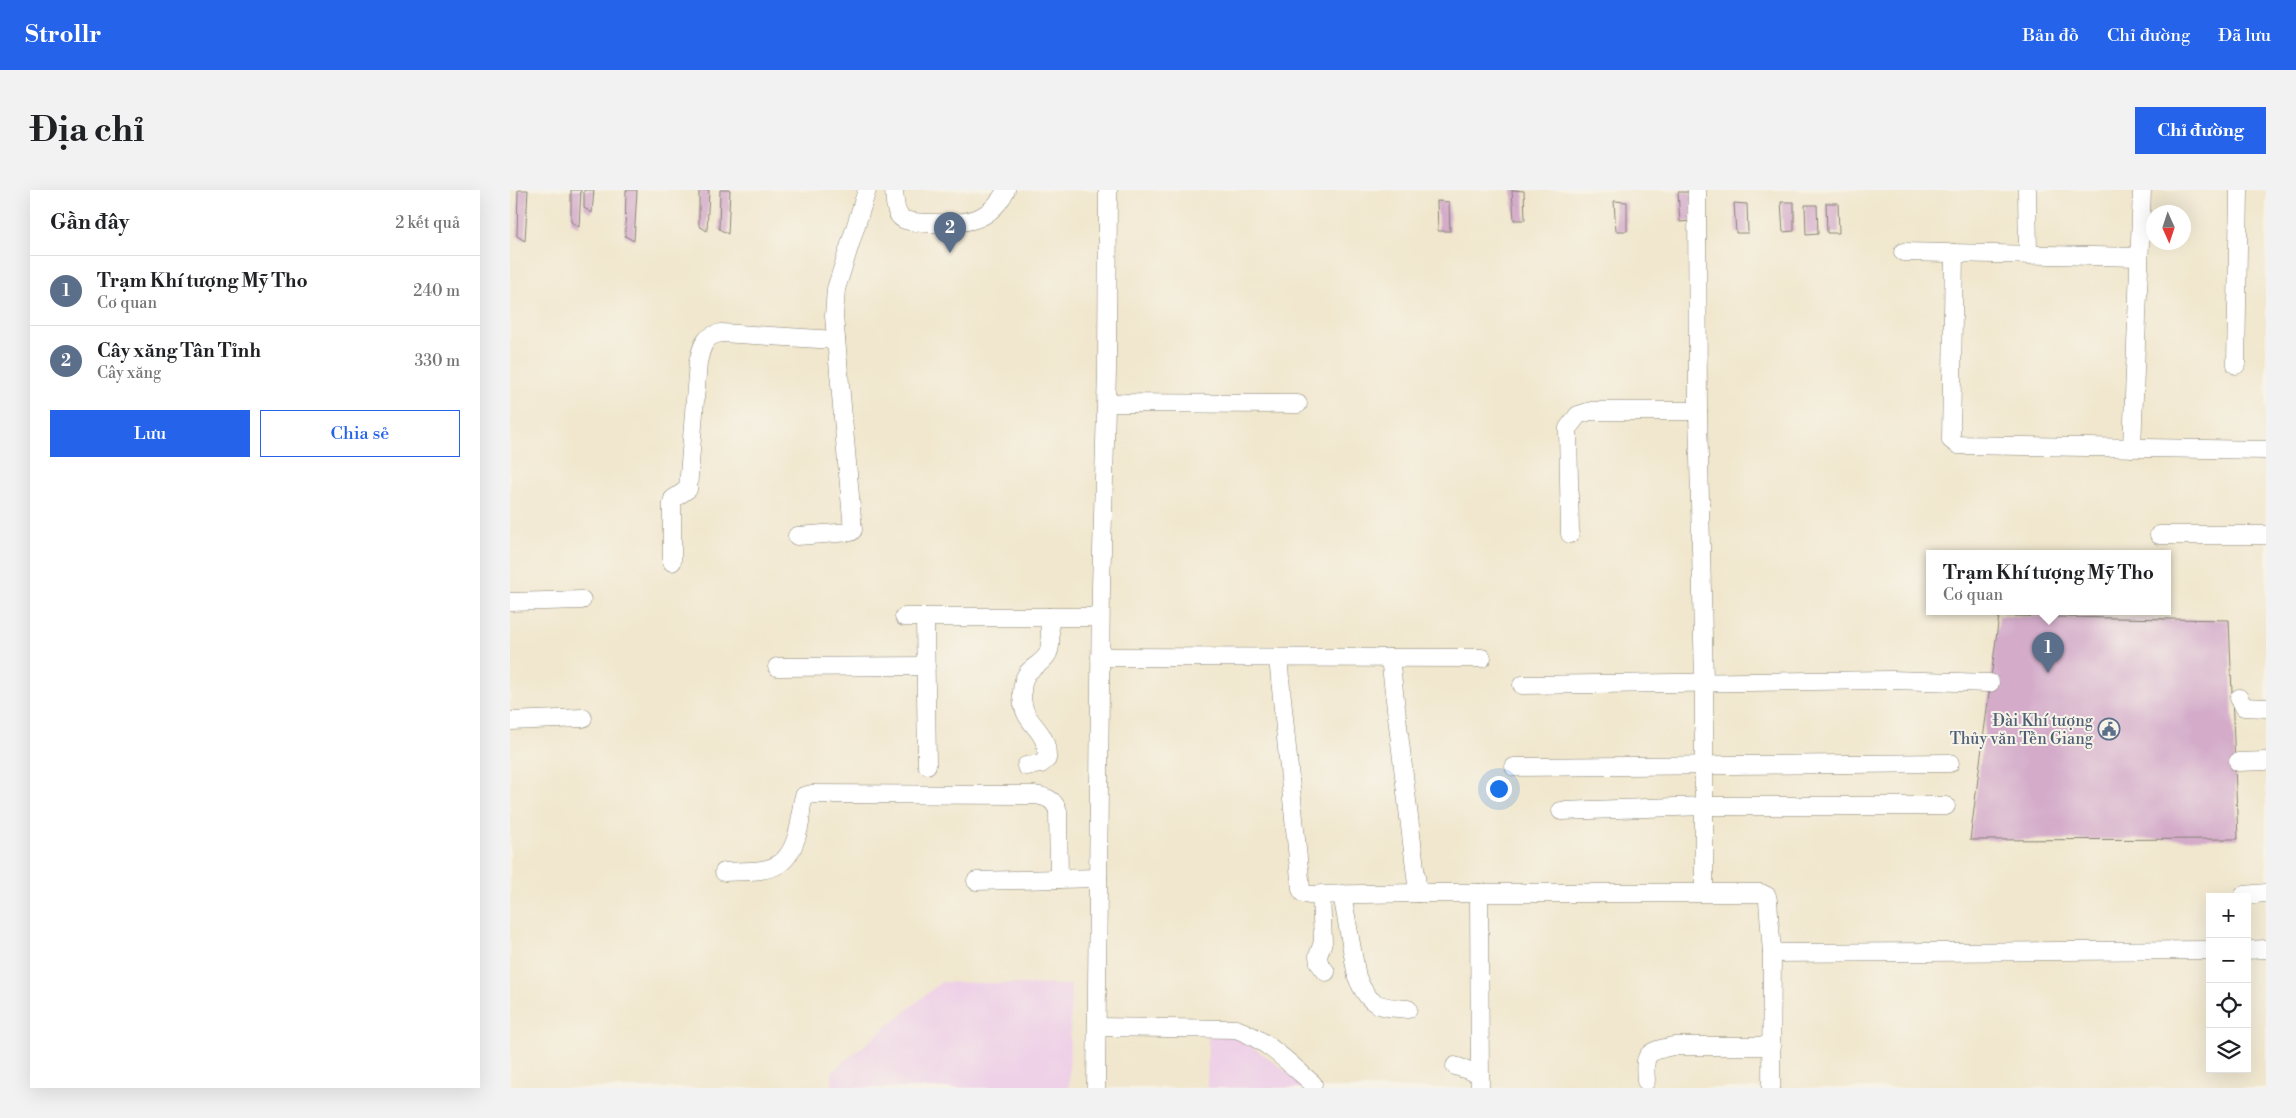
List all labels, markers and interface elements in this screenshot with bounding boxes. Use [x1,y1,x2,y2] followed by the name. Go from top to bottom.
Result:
[25,20,101,50] text: Strollr
[2022,24,2079,47] text: Bản đồ
[2107,24,2190,47] text: Chỉ đường
[2218,24,2271,47] text: Đã lưu
[2135,107,2266,154] button: Chỉ đường
[30,109,144,152] text: Địa chỉ
[2146,205,2191,250] north arrow
[50,210,129,236] text: Gần đây
[934,212,966,253] pin: 2
[395,213,460,233] text: 2 kết quả
[97,269,308,293] text: Trạm Khí tượng Mỹ Tho
[62,281,70,301] text: 1
[413,281,460,301] text: 240 m
[97,293,157,313] text: Cơ quan
[97,339,261,363] text: Cây xăng Tân Tỉnh
[61,351,71,371] text: 2
[414,351,460,371] text: 330 m
[97,363,161,383] text: Cây xăng
[50,410,250,457] button: Lưu
[260,410,460,457] button: Chia sẻ
[1926,550,2171,615] popup
[1943,561,2154,585] text: Trạm Khí tượng Mỹ Tho
[1943,585,2003,605] text: Cơ quan
[2032,632,2064,673] pin: 1
[1950,711,2094,749] place label: Đài Khí tượng Thủy văn Tền Giang
[2097,717,2121,741] public building icon: Đài Khí tượng Thủy văn Tền Giang
[1486,776,1512,802] your location
[2206,893,2251,1073] map controls
[2206,893,2251,938] button: +
[2206,938,2251,983] button: −
[2206,983,2251,1028] button: locate
[2206,1028,2251,1073] button: layers

